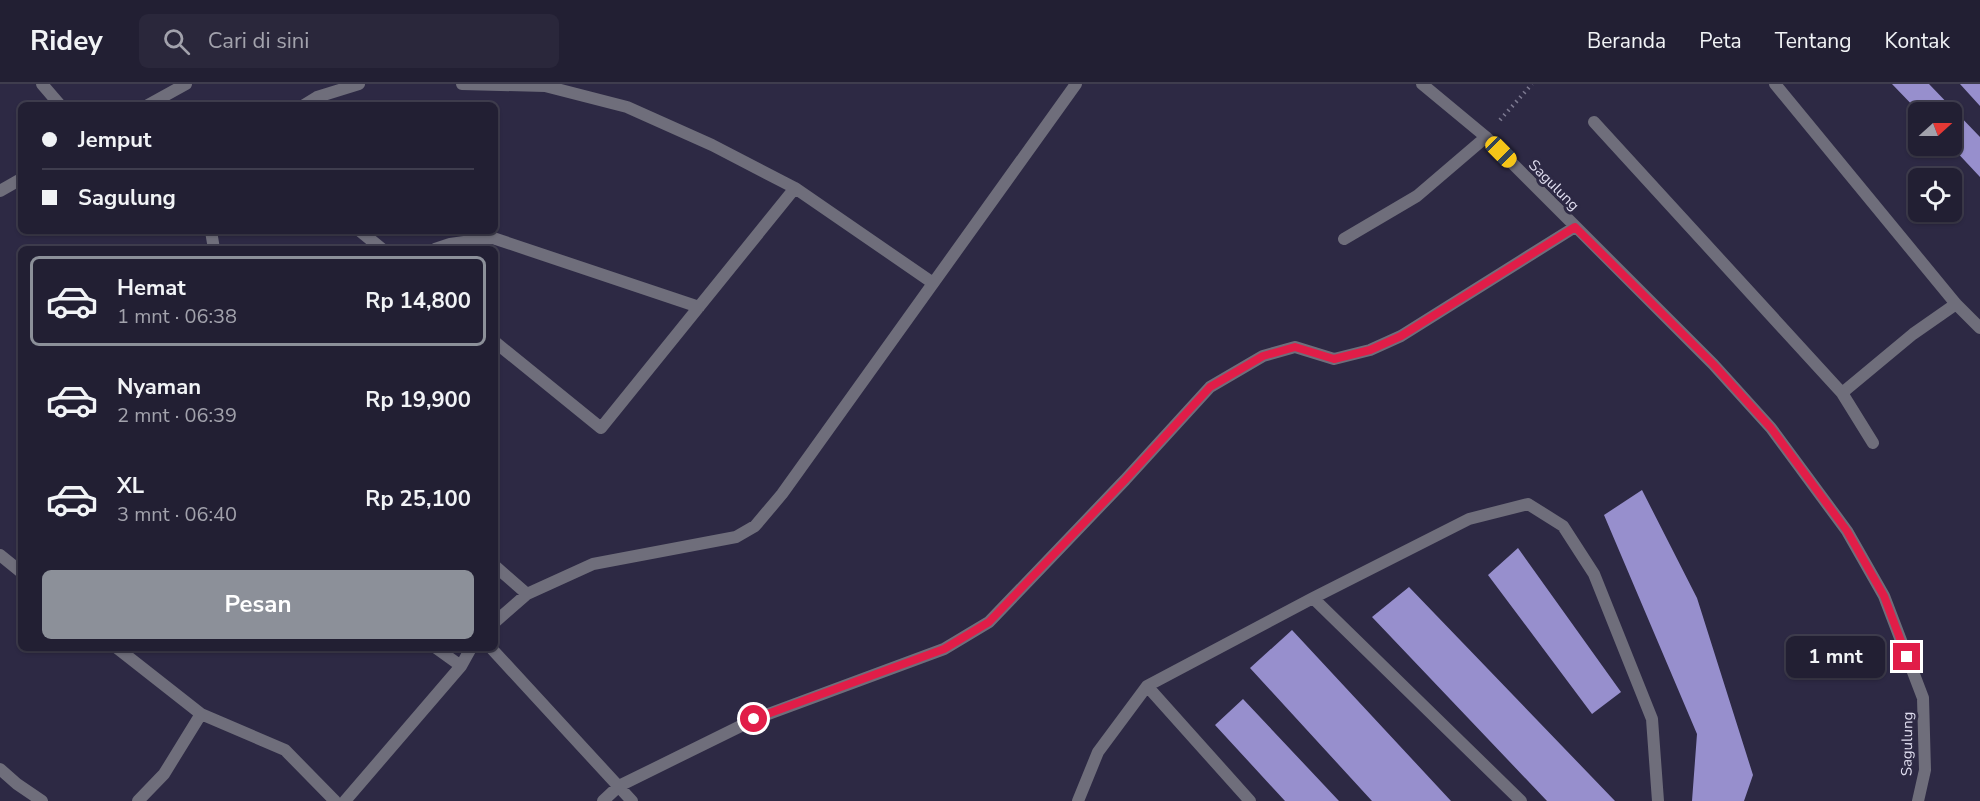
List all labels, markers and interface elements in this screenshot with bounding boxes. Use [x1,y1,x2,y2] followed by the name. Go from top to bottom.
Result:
[139,14,559,68] search box
[30,22,103,60] text: Ridey
[160,25,193,58] icon: search
[208,26,309,56] text: Cari di sini
[1587,27,1666,55] text: Beranda
[1699,27,1742,55] text: Peta
[1775,27,1852,55] text: Tentang
[1885,27,1950,55] text: Kontak
[1908,102,1962,156] north arrow
[1908,102,1962,222] map controls
[78,125,151,155] text: Jemput
[1482,133,1520,171] car
[1524,155,1584,215] street label: Sagulung
[1908,168,1962,222] button: locate
[78,183,176,213] text: Sagulung
[117,273,186,303] text: Hemat
[45,274,99,328] icon: car
[365,286,471,316] text: Rp 14,800
[117,303,237,330] text: 1 mnt · 06:38
[117,372,201,402] text: Nyaman
[45,373,99,427] icon: car
[365,385,471,415] text: Rp 19,900
[117,402,237,429] text: 2 mnt · 06:39
[117,471,144,501] text: XL
[45,472,99,526] icon: car
[365,484,471,514] text: Rp 25,100
[117,501,237,528] text: 3 mnt · 06:40
[42,570,474,639] button: Pesan
[1787,636,1886,678] callout: 1 mnt
[1808,643,1863,670] text: 1 mnt
[1893,643,1920,670] route end
[740,705,767,732] route start
[1896,712,1918,776] street label: Sagulung

